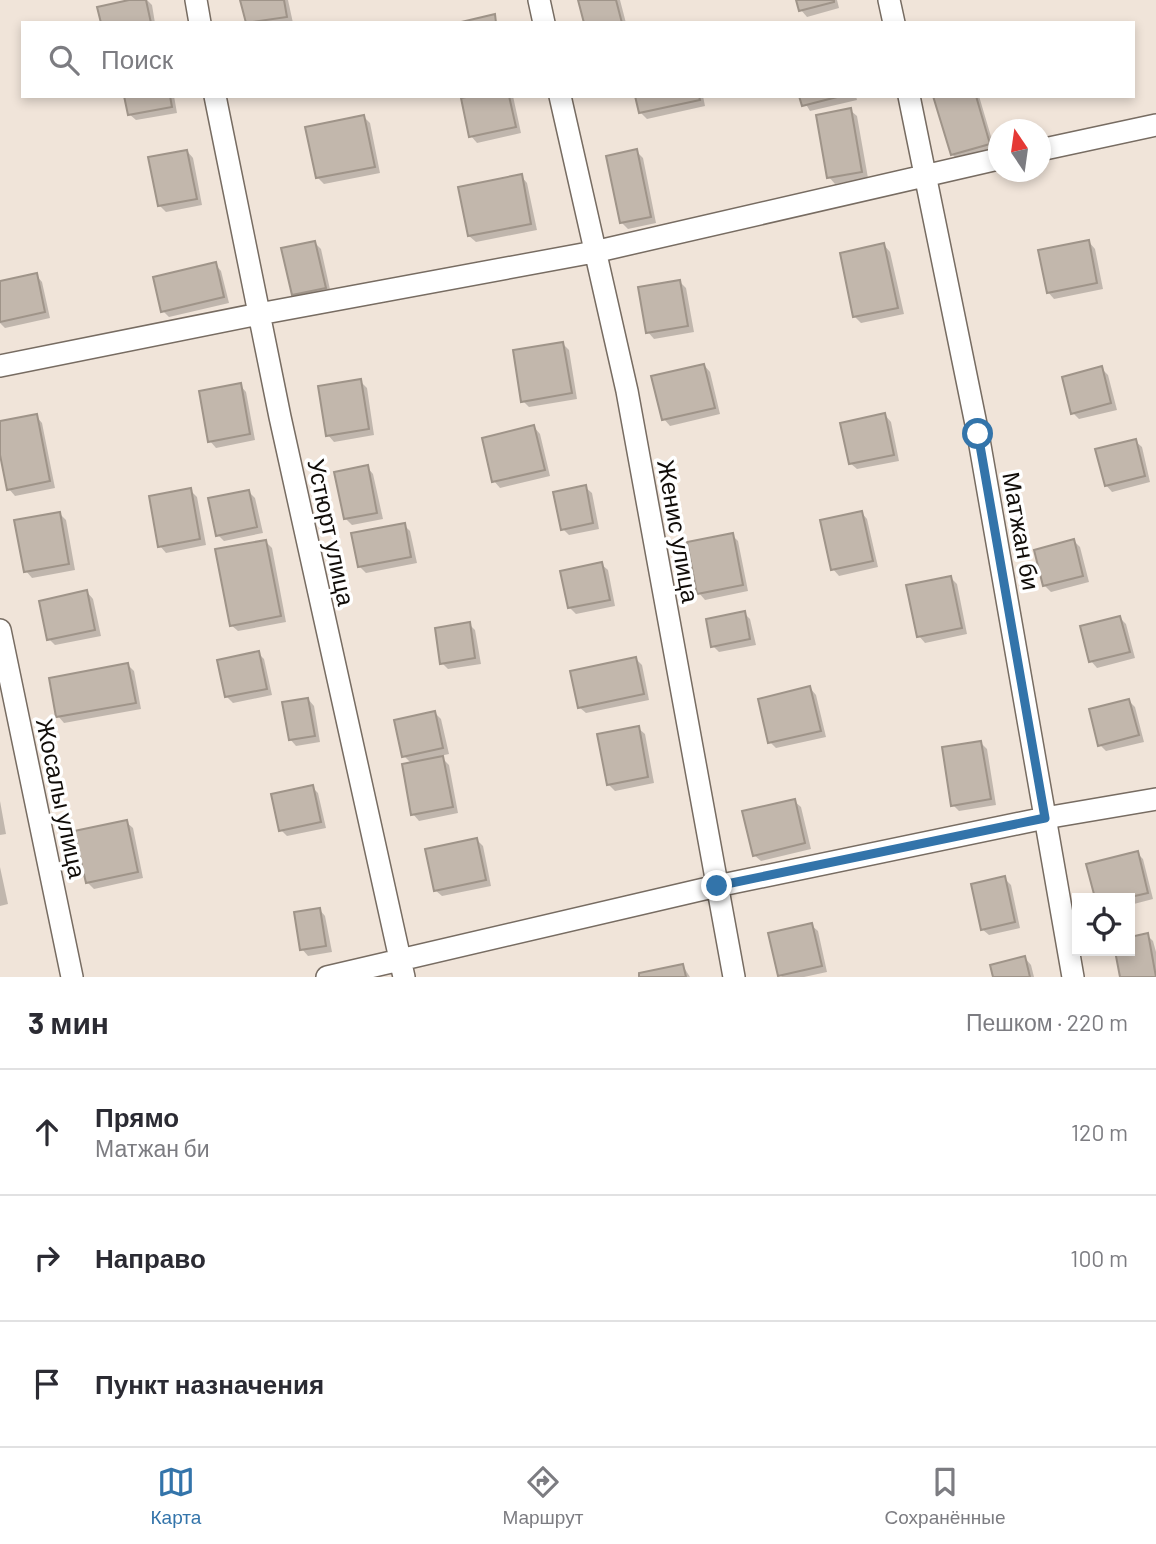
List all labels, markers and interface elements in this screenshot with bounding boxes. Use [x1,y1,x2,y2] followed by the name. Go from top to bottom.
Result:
[21,21,1135,98] search box
[45,41,83,79] icon: search
[101,43,173,74] text: Поиск
[988,119,1051,182] north arrow
[962,418,993,449] route start
[302,456,362,609] street label: Устюрт улица
[652,457,706,605] street label: Женис улица
[997,470,1047,592] street label: Матжан би
[31,715,93,881] street label: Жосалы улица
[701,870,732,901] route end
[1072,893,1135,956] map controls
[1072,893,1135,956] button: locate
[28,1004,109,1040] text: 3 мин
[966,1008,1128,1036] text: Пешком · 220 m
[95,1101,179,1132] text: Прямо
[28,1113,66,1151] icon: ahead
[1071,1118,1128,1146] text: 120 m
[95,1134,210,1162] text: Матжан би
[28,1239,66,1277] icon: right
[95,1242,206,1273] text: Направо
[1070,1244,1128,1272] text: 100 m
[28,1365,66,1403] icon: arrive
[95,1368,324,1399] text: Пункт назначения
[151,1463,201,1529] tab: Карта
[502,1463,583,1529] tab: Маршрут
[884,1463,1005,1529] tab: Сохранённые

